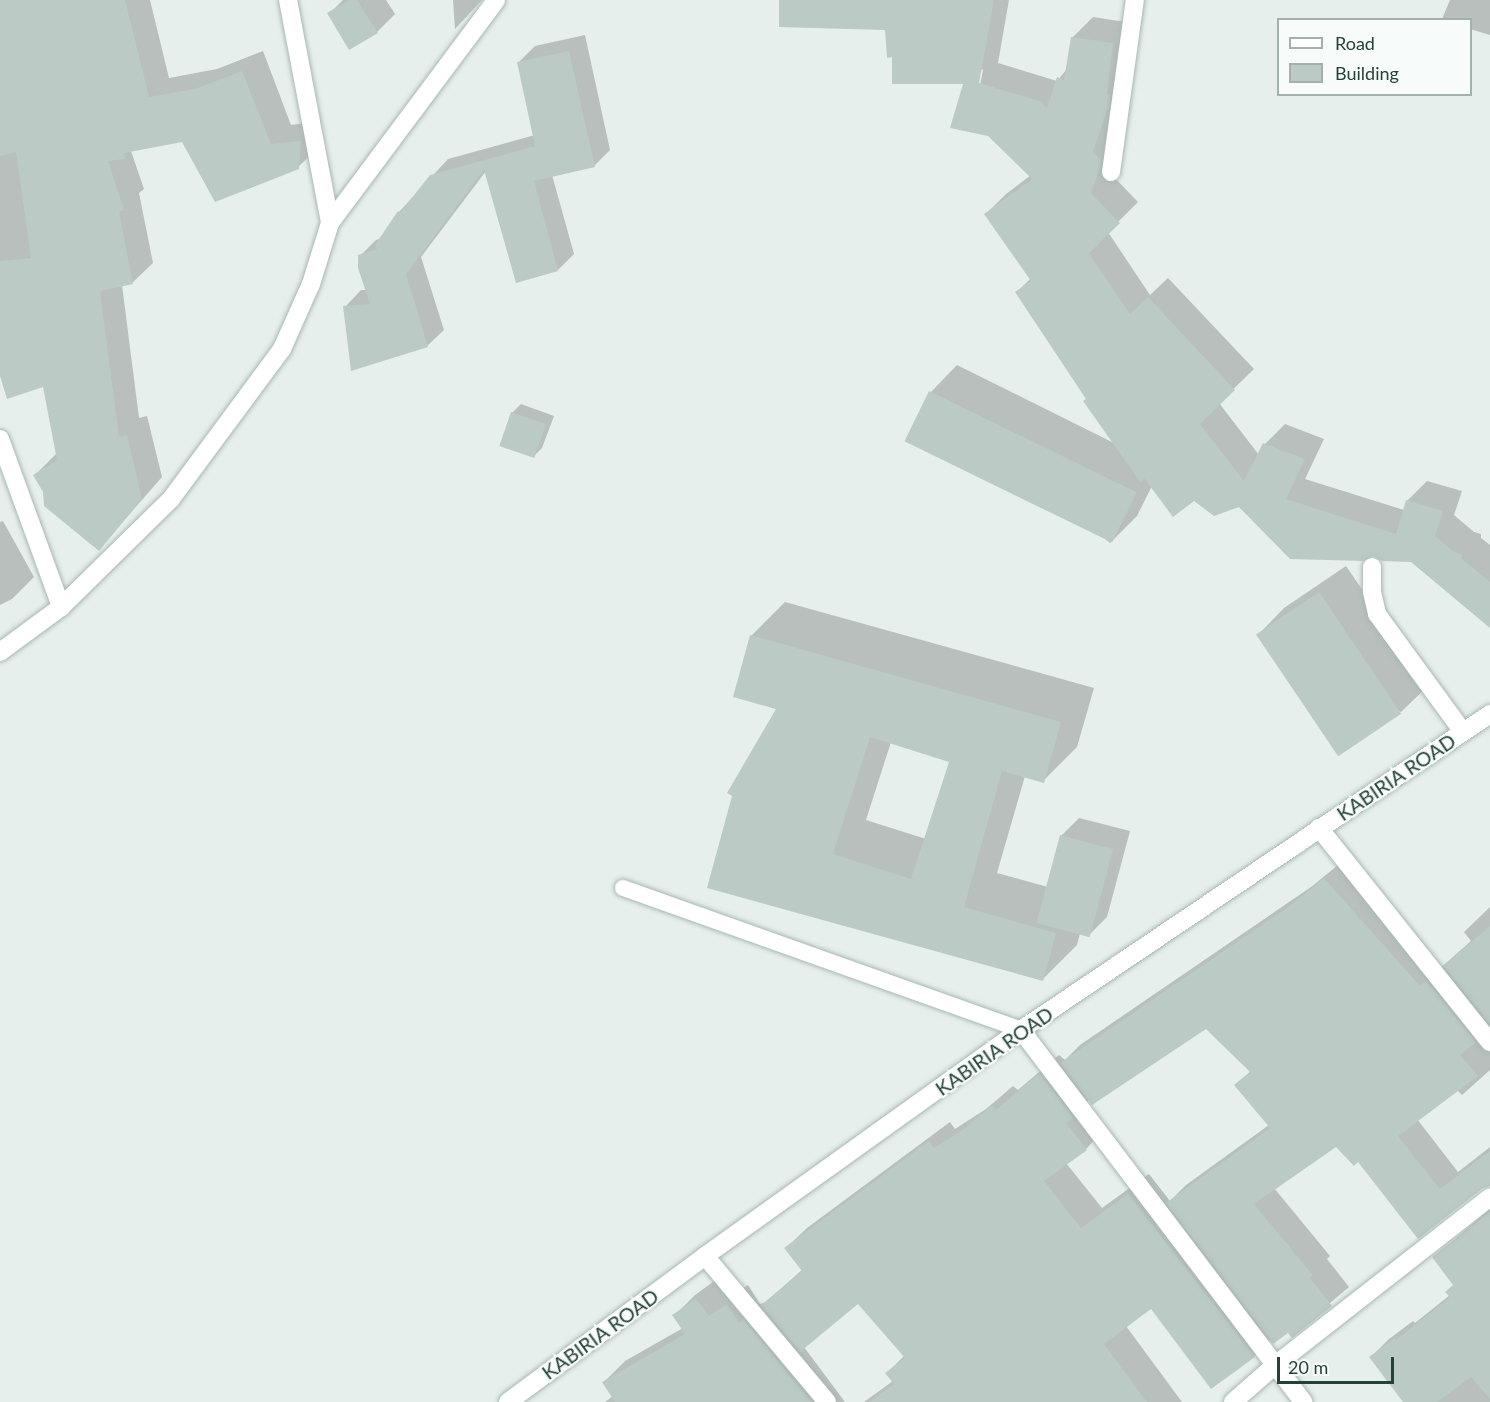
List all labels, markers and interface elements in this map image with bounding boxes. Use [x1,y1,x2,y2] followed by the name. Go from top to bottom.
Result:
[1277,18,1472,96] legend
[1335,32,1375,54] text: Road
[1335,62,1399,84] text: Building
[1332,728,1460,826] street label: KABIRIA ROAD
[930,1001,1058,1101] street label: KABIRIA ROAD
[537,1283,663,1385] street label: KABIRIA ROAD
[1280,1345,1397,1383] scale bar
[1288,1356,1328,1378] text: 20 m

